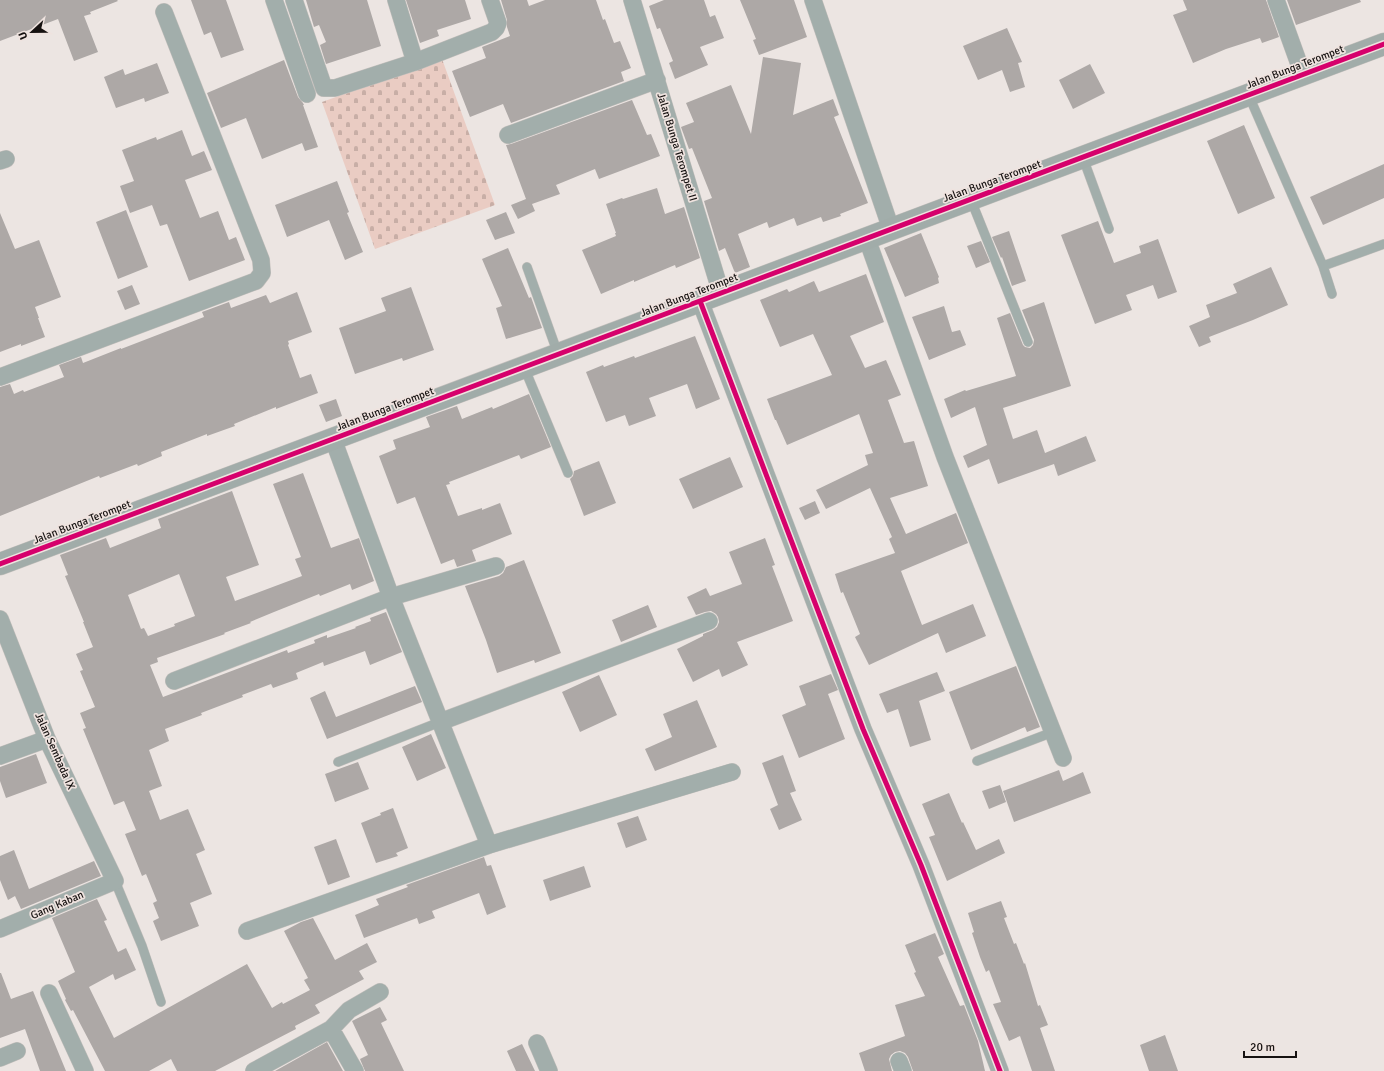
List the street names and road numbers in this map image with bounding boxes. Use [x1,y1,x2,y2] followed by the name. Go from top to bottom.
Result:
[1244,42,1346,92] street label: Jalan Bunga Terompet
[654,91,700,203] street label: Jalan Bunga Terompet II
[941,157,1043,205] street label: Jalan Bunga Terompet
[638,270,740,320] street label: Jalan Bunga Terompet
[334,384,436,434] street label: Jalan Bunga Terompet
[31,497,133,547] street label: Jalan Bunga Terompet
[32,711,78,792] street label: Jalan Sembada IX
[28,888,86,922] street label: Gang Kaban

